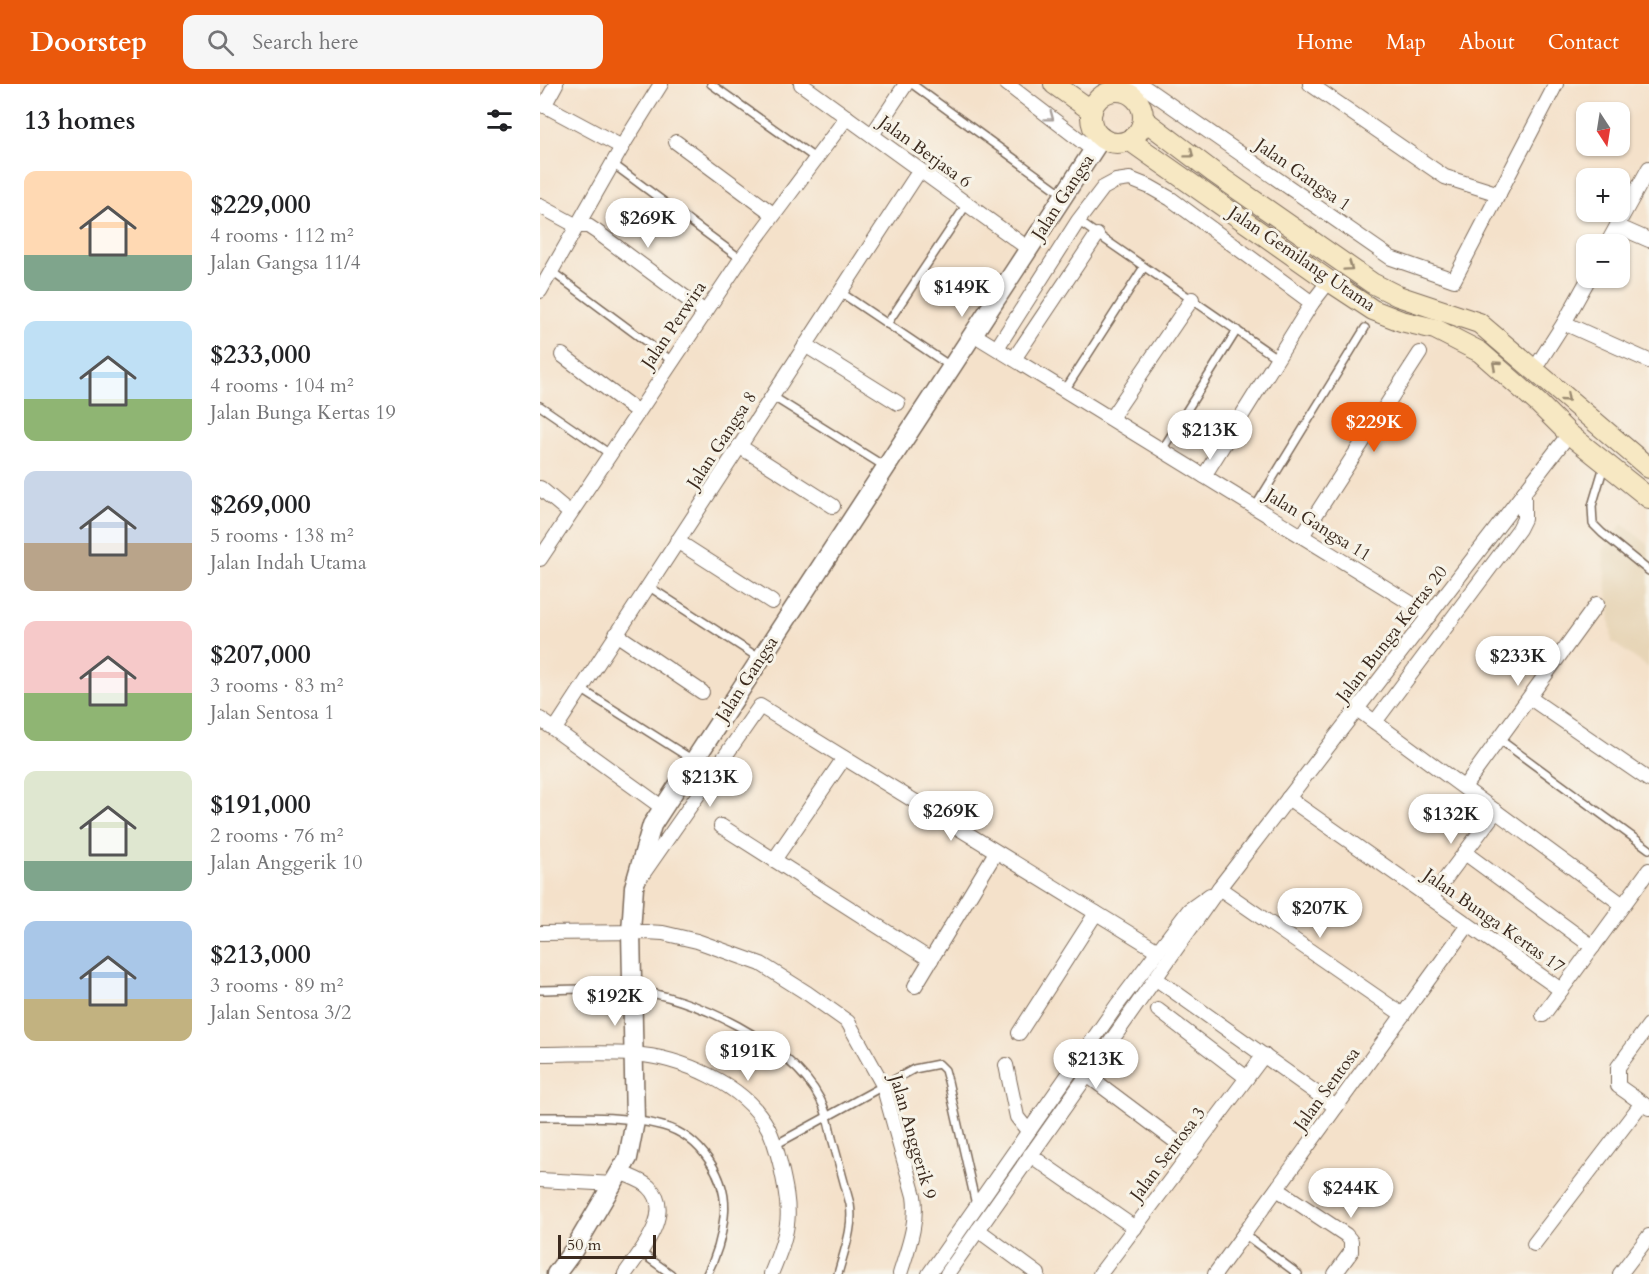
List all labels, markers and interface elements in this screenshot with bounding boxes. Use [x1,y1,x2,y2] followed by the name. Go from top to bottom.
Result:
[183,15,603,69] search box
[30,23,147,61] text: Doorstep
[204,26,237,59] icon: search
[252,27,359,57] text: Search here
[1297,28,1353,57] text: Home
[1386,28,1426,57] text: Map
[1459,28,1515,57] text: About
[1548,28,1619,57] text: Contact
[1576,102,1630,156] north arrow
[1576,102,1630,288] map controls
[24,103,135,138] text: 13 homes
[483,104,516,137] icon: filters
[871,108,976,194] street label: Jalan Berjasa 6
[1044,110,1055,121] one-way arrow
[1248,131,1356,217] street label: Jalan Gangsa 1
[1183,147,1194,158] one-way arrow
[1024,149,1100,247] street label: Jalan Gangsa
[1576,168,1630,222] button: +
[210,187,311,222] text: $229,000
[72,195,144,267] icon: home
[606,198,690,249] pin: $269K
[1221,199,1381,318] street label: Jalan Gemilang Utama
[619,204,677,231] text: $269K
[210,222,354,249] text: 4 rooms · 112 m²
[1576,234,1630,288] button: −
[210,249,361,276] text: Jalan Gangsa 11/4
[1342,260,1353,271] one-way arrow
[920,267,1004,318] pin: $149K
[933,273,991,300] text: $149K
[634,276,713,376] street label: Jalan Perwira
[210,337,311,372] text: $233,000
[72,345,144,417] icon: home
[1492,361,1503,372] one-way arrow
[210,372,354,399] text: 4 rooms · 104 m²
[680,386,763,496] street label: Jalan Gangsa 8
[1559,391,1570,402] one-way arrow
[210,399,396,426] text: Jalan Bunga Kertas 19
[1332,402,1416,453] pin: $229K
[1345,408,1403,435] text: $229K
[1168,410,1252,461] pin: $213K
[1181,416,1239,443] text: $213K
[1258,481,1376,568] street label: Jalan Gangsa 11
[210,487,311,522] text: $269,000
[72,495,144,567] icon: home
[210,522,354,549] text: 5 rooms · 138 m²
[210,549,367,576] text: Jalan Indah Utama
[1329,560,1453,710] street label: Jalan Bunga Kertas 20
[708,631,784,729] street label: Jalan Gangsa
[1476,636,1560,687] pin: $233K
[210,637,311,672] text: $207,000
[1489,642,1547,669] text: $233K
[72,645,144,717] icon: home
[210,672,343,699] text: 3 rooms · 83 m²
[210,699,334,726] text: Jalan Sentosa 1
[668,757,752,808] pin: $213K
[681,763,739,790] text: $213K
[210,787,311,822] text: $191,000
[909,791,993,842] pin: $269K
[1409,794,1493,845] pin: $132K
[72,795,144,867] icon: home
[922,797,980,824] text: $269K
[1422,800,1480,827] text: $132K
[210,822,343,849] text: 2 rooms · 76 m²
[210,849,362,876] text: Jalan Anggerik 10
[1416,861,1570,979] street label: Jalan Bunga Kertas 17
[1278,888,1362,939] pin: $207K
[1291,894,1349,921] text: $207K
[210,937,311,972] text: $213,000
[72,945,144,1017] icon: home
[210,972,343,999] text: 3 rooms · 89 m²
[573,976,657,1027] pin: $192K
[586,982,644,1009] text: $192K
[210,999,351,1026] text: Jalan Sentosa 3/2
[706,1031,790,1082] pin: $191K
[719,1037,777,1064] text: $191K
[1054,1039,1138,1090] pin: $213K
[1286,1042,1366,1138] street label: Jalan Sentosa
[1067,1045,1125,1072] text: $213K
[883,1069,943,1202] street label: Jalan Anggerik 9
[1123,1102,1212,1209] street label: Jalan Sentosa 3
[1309,1168,1393,1219] pin: $244K
[1322,1174,1380,1201] text: $244K
[558,1232,656,1260] scale bar
[567,1234,601,1256] text: 50 m

